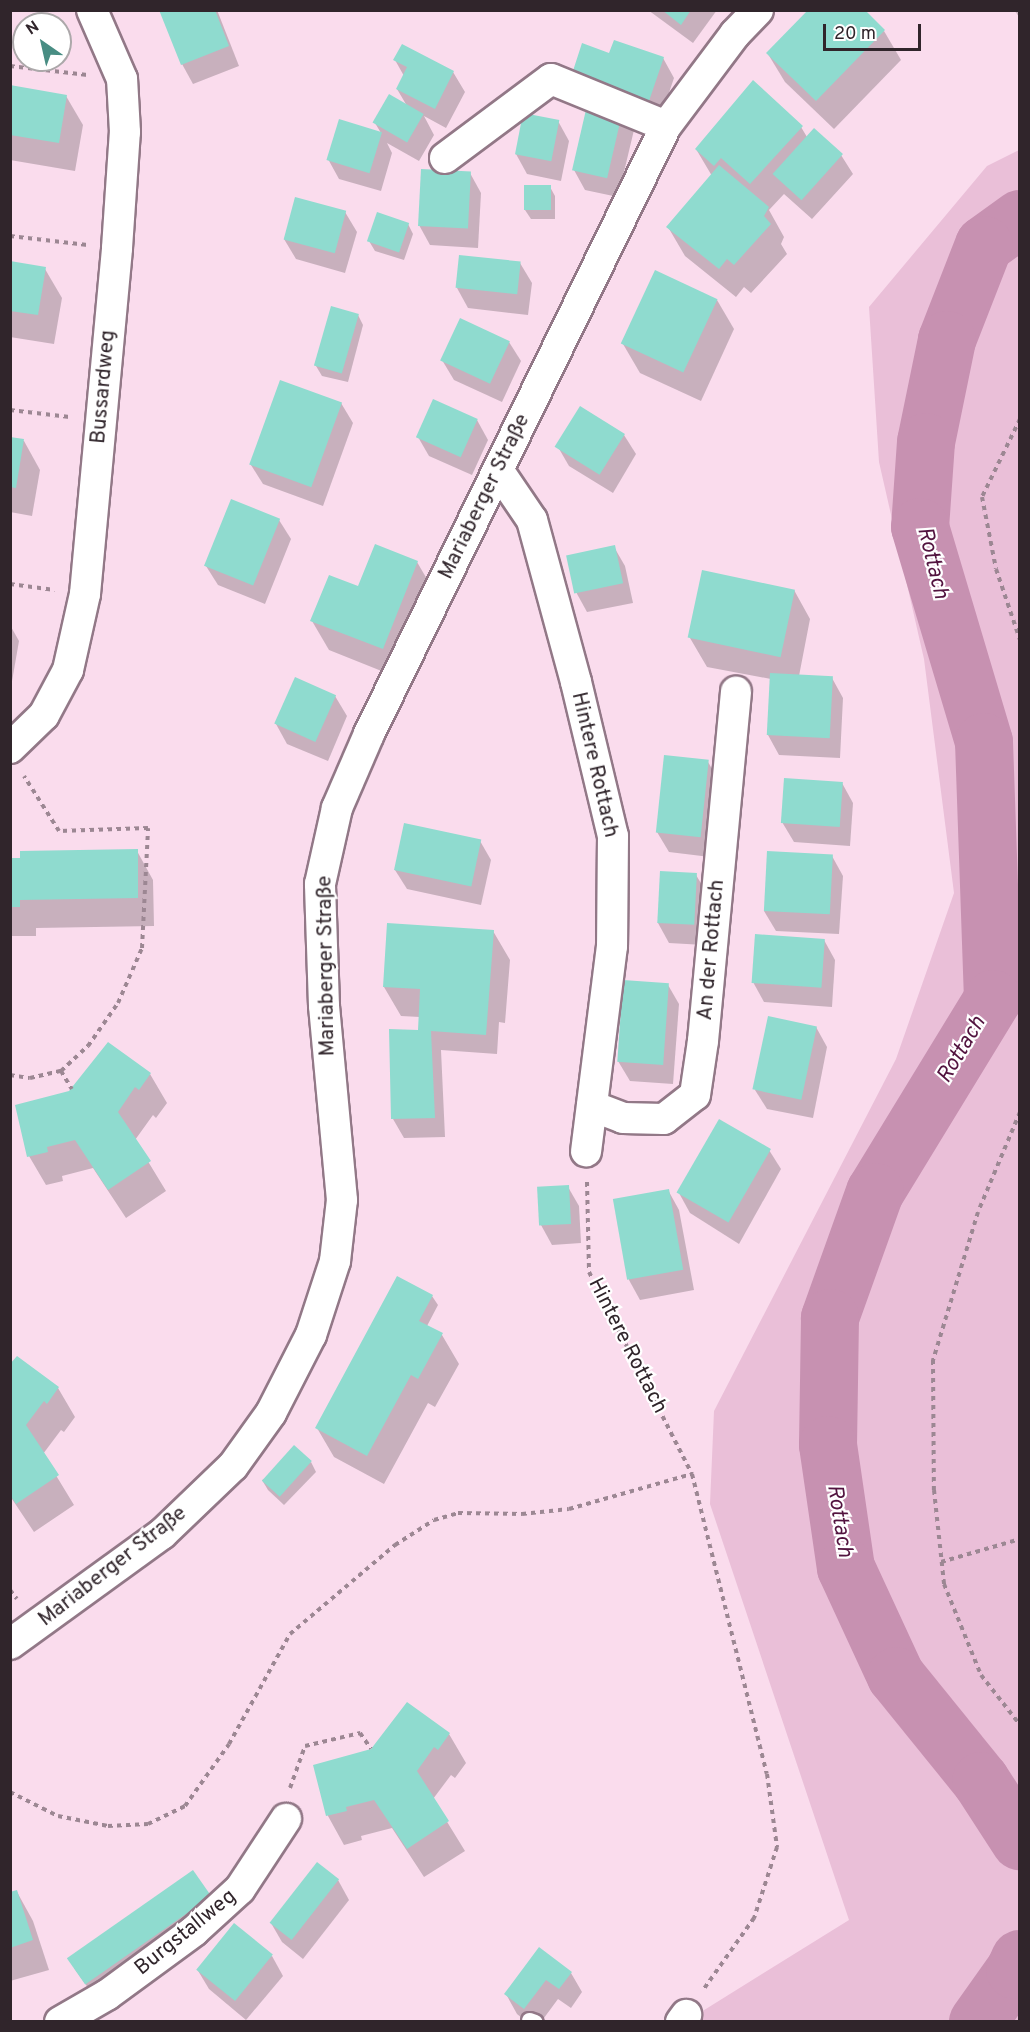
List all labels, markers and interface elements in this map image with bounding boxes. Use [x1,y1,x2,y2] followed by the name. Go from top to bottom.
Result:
[12,12,72,72] north arrow
[826,12,924,50] scale bar
[23,17,43,40] text: N
[834,23,876,46] text: 20 m
[86,329,122,445] street label: Bussardweg
[434,410,536,584] street label: Mariaberger Straße
[910,524,954,602] water label: Rottach
[565,690,623,840] street label: Hintere Rottach
[313,875,341,1057] street label: Mariaberger Straße
[693,878,731,1022] street label: An der Rottach
[932,1012,992,1088] water label: Rottach
[582,1274,672,1418] street label: Hintere Rottach
[820,1483,858,1559] water label: Rottach
[34,1501,192,1633] street label: Mariaberger Straße
[130,1885,242,1981] street label: Burgstallweg

